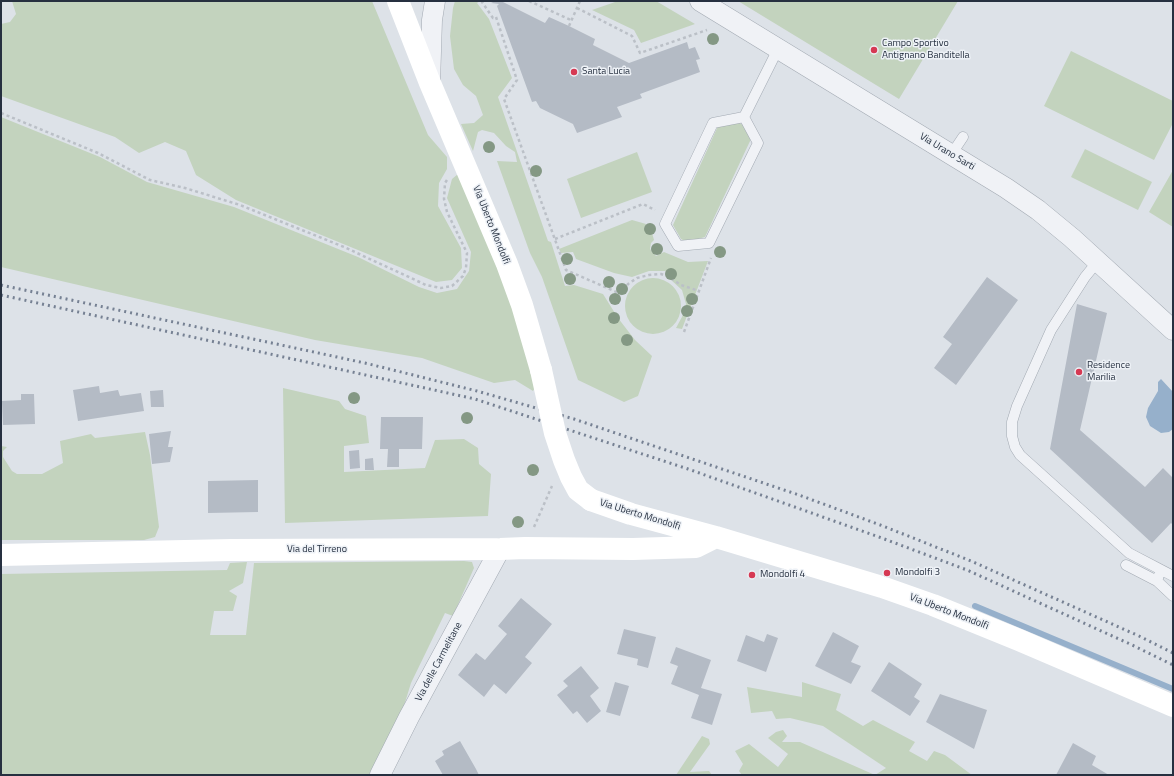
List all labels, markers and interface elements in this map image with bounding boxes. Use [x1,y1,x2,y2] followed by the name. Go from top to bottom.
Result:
[882,38,970,62] place label: Campo Sportivo Antignano Banditella
[869,45,879,55] marker: Campo Sportivo Antignano Banditella
[582,66,630,78] place label: Santa Lucia
[569,67,579,77] marker: Santa Lucia
[917,131,977,173] street label: Via Urano Sarti
[470,184,512,266] street label: Via Uberto Mondolfi
[1087,360,1130,384] place label: Residence Marilia
[1074,367,1084,377] marker: Residence Marilia
[598,497,682,533] street label: Via Uberto Mondolfi
[287,544,347,556] street label: Via del Tirreno
[895,567,940,579] place label: Mondolfi 3
[882,568,892,578] marker: Mondolfi 3
[760,569,805,581] place label: Mondolfi 4
[747,570,757,580] marker: Mondolfi 4
[908,591,990,633] street label: Via Uberto Mondolfi
[413,620,465,704] street label: Via delle Carmelitane

